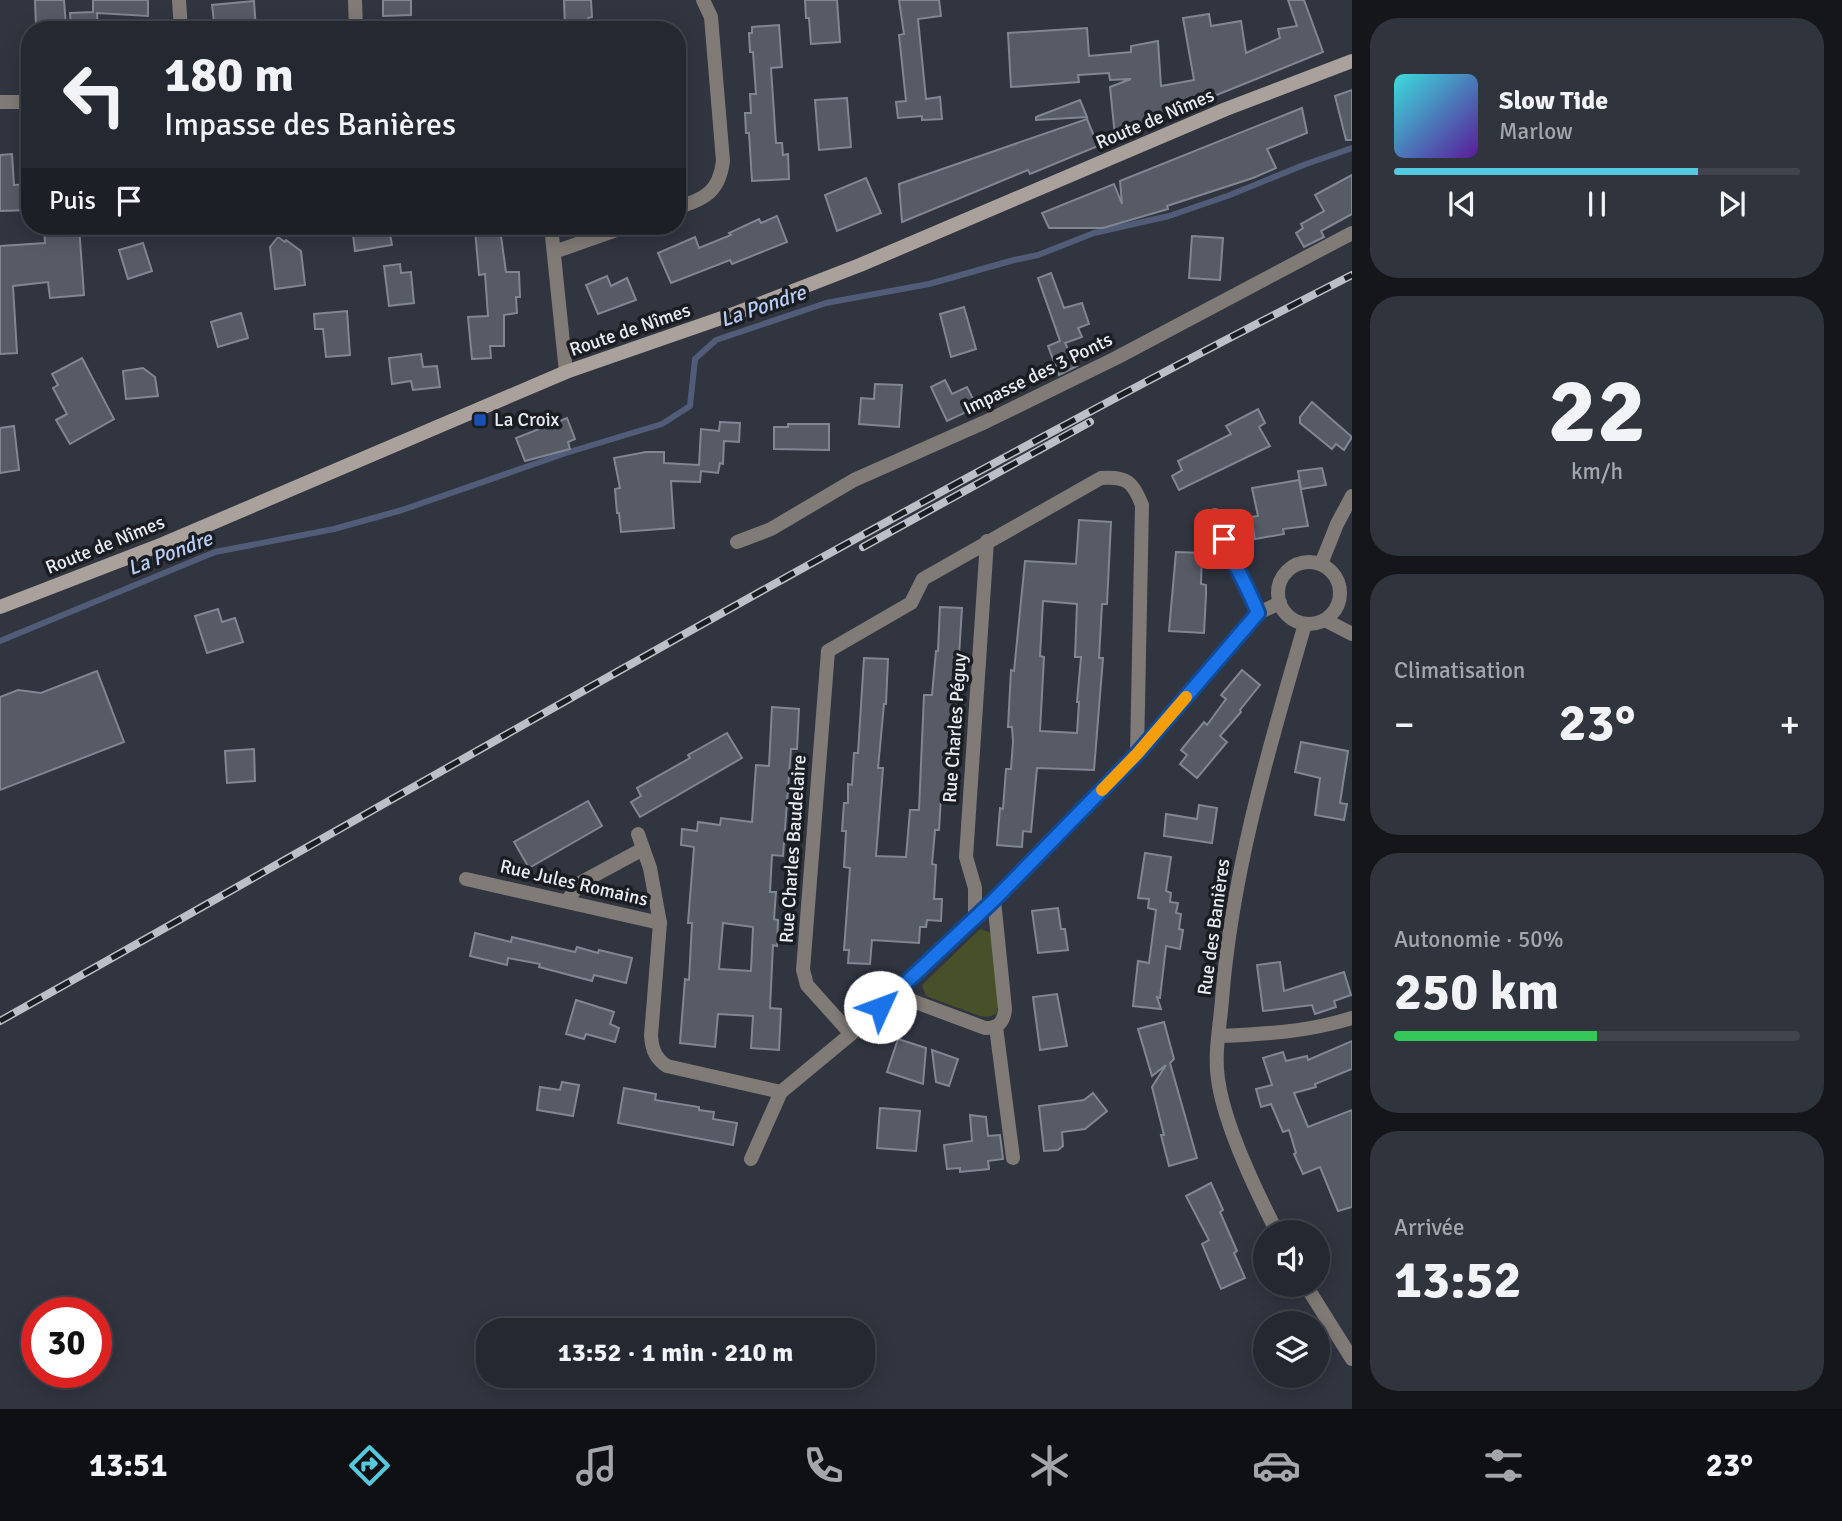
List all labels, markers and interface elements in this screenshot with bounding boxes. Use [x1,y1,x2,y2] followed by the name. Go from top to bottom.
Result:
[164,45,294,105] text: 180 m
[49,49,140,140] icon: left
[1092,83,1218,155] street label: Route de Nîmes
[1499,85,1608,117] text: Slow Tide
[164,105,456,144] text: Impasse des Banières
[1499,117,1573,146] text: Marlow
[110,182,148,220] icon: arrive
[49,185,96,217] text: Puis
[1443,185,1481,223] icon: previous
[1578,185,1616,223] icon: pause
[1713,185,1751,223] icon: next
[717,279,811,333] water label: La Pondre
[566,298,694,362] street label: Route de Nîmes
[960,328,1116,420] street label: Impasse des 3 Ponts
[1548,355,1646,468] text: 22
[494,408,560,432] place label: La Croix
[472,412,488,428] marker: La Croix
[1571,457,1623,486] text: km/h
[1194,509,1254,569] pin
[42,510,168,580] street label: Route de Nîmes
[1205,520,1243,558] icon: arrive
[124,524,217,581] water label: La Pondre
[938,652,972,804] street label: Rue Charles Péguy
[1394,656,1525,685] text: Climatisation
[1559,691,1635,755] text: 23°
[1394,701,1415,748] text: −
[1779,701,1800,748] text: +
[774,754,812,944] street label: Rue Charles Baudelaire
[498,854,650,912] street label: Rue Jules Romains
[1193,857,1235,997] street label: Rue des Banières
[1394,925,1564,954] text: Autonomie · 50%
[1394,960,1559,1024] text: 250 km
[843,970,917,1044] position arrow
[1394,1213,1465,1242] text: Arrivée
[1253,1220,1330,1388] map controls
[1253,1220,1330,1297] button: sound
[1394,1248,1522,1312] text: 13:52
[21,1297,112,1388] speed limit sign: 30
[1253,1311,1330,1388] button: layers
[558,1337,793,1369] text: 13:52 · 1 min · 210 m
[345,1441,394,1490] icon: directions
[572,1441,621,1490] icon: music
[799,1441,848,1490] icon: phone
[1025,1441,1074,1490] icon: climate
[1252,1441,1301,1490] icon: car
[1479,1441,1528,1490] icon: filters
[89,1446,167,1485] text: 13:51
[1706,1446,1753,1485] text: 23°

